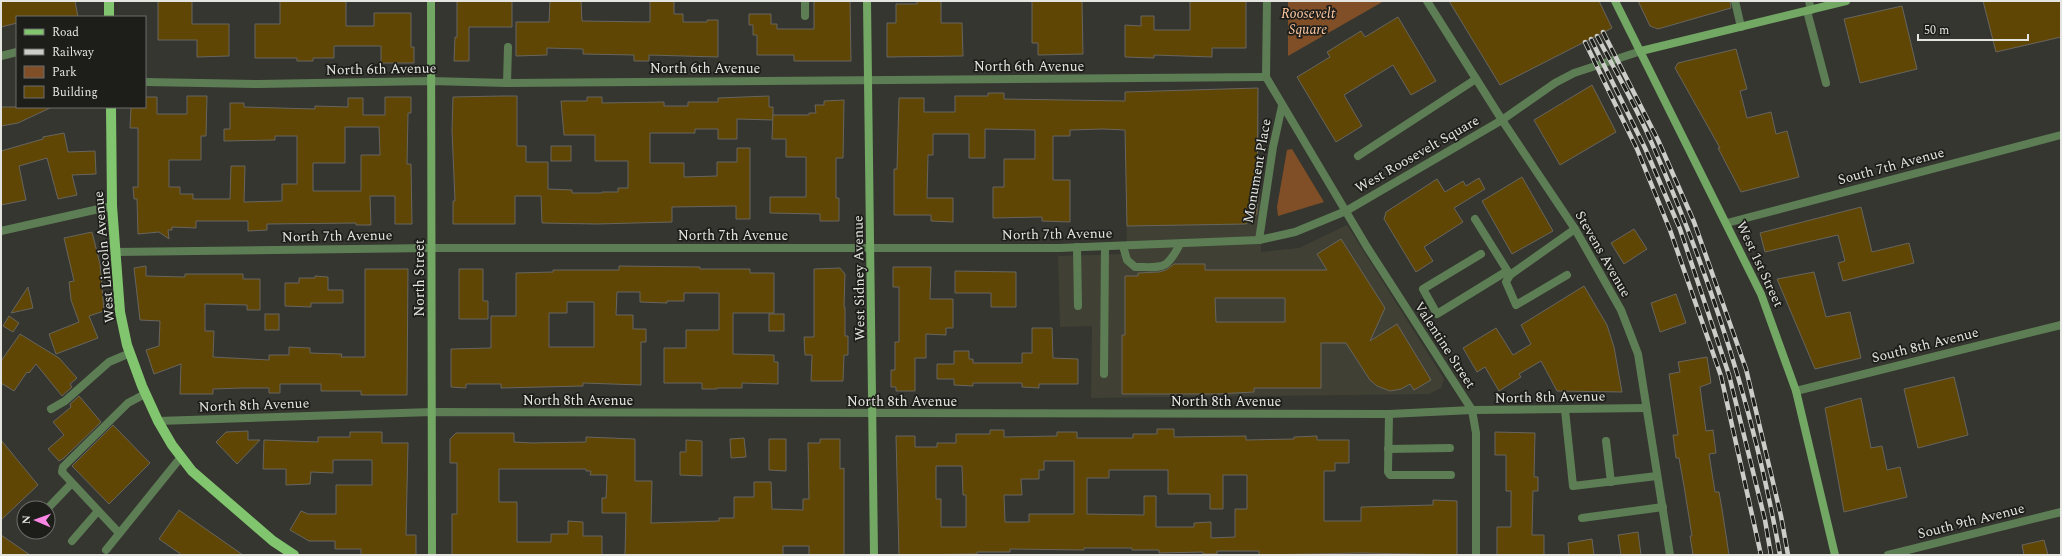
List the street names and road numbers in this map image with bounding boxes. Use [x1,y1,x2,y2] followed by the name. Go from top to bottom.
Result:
[974,56,1085,77] street label: North 6th Avenue
[325,58,437,80] street label: North 6th Avenue
[650,58,761,79] street label: North 6th Avenue
[1351,110,1483,198] street label: West Roosevelt Square
[1237,117,1277,225] street label: Monument Place
[1835,142,1947,190] street label: South 7th Avenue
[88,190,120,324] street label: West Lincoln Avenue
[1570,207,1636,301] street label: Stevens Avenue
[847,215,871,341] street label: West Sidney Avenue
[1731,218,1789,310] street label: West 1st Street
[1001,223,1113,245] street label: North 7th Avenue
[281,225,393,247] street label: North 7th Avenue
[678,225,789,246] street label: North 7th Avenue
[409,239,430,317] street label: North Street
[1409,297,1481,393] street label: Valentine Street
[1869,322,1981,368] street label: South 8th Avenue
[1494,386,1606,408] street label: North 8th Avenue
[523,390,634,411] street label: North 8th Avenue
[847,391,958,412] street label: North 8th Avenue
[1171,391,1282,412] street label: North 8th Avenue
[198,393,310,417] street label: North 8th Avenue
[1915,498,2027,544] street label: South 9th Avenue

